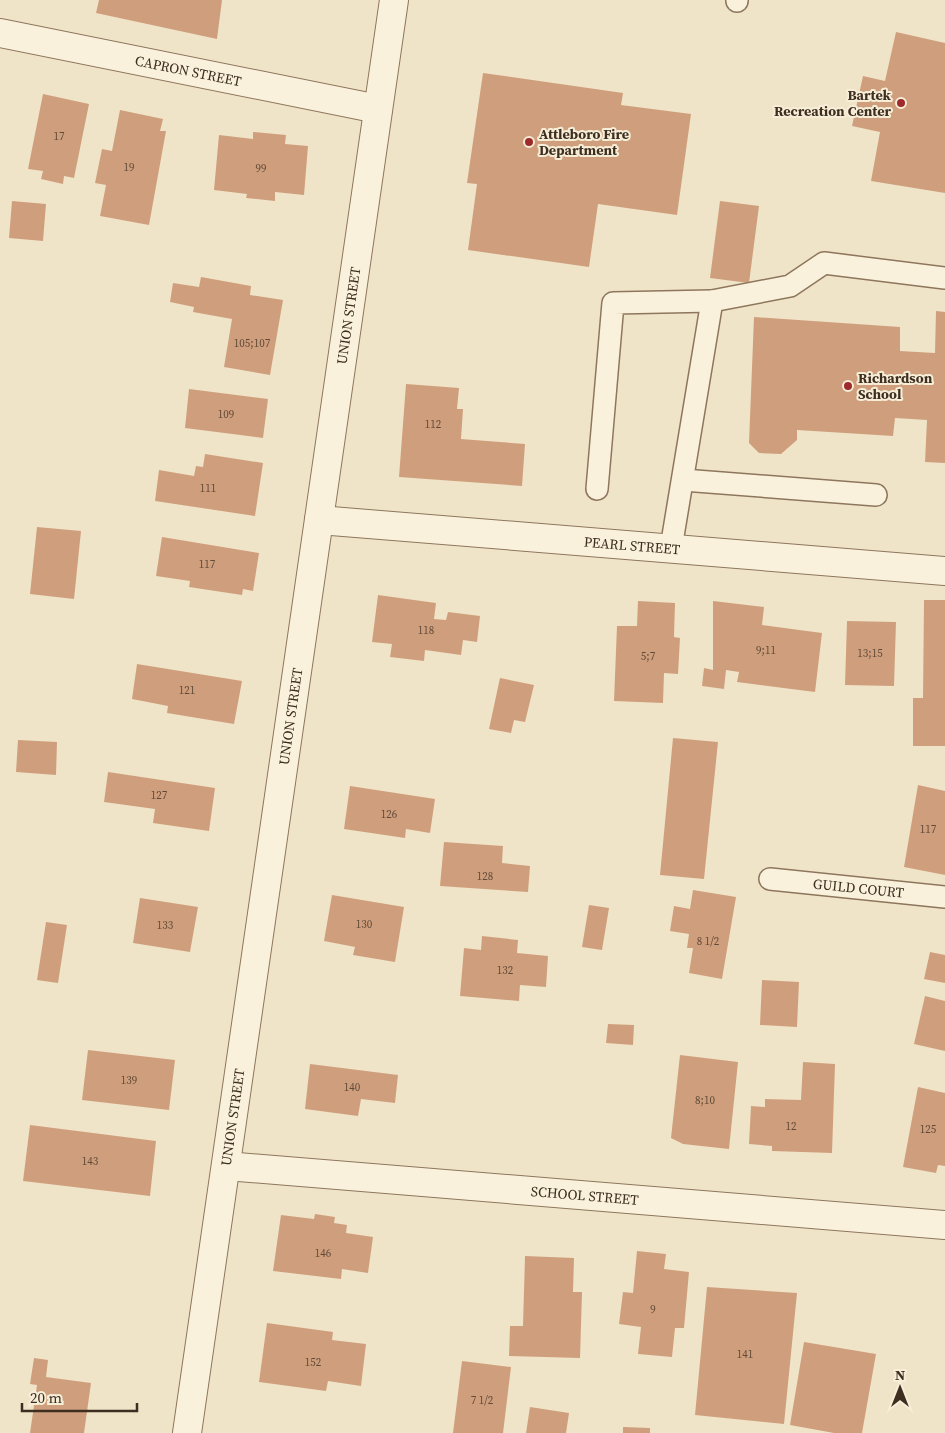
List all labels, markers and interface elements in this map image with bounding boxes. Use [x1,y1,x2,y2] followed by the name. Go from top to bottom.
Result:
[133,50,244,91] street label: CAPRON STREET
[774,85,892,121] place label: Bartek Recreation Center
[895,97,907,109] marker: Bartek Recreation Center
[539,124,629,160] place label: Attleboro Fire Department
[54,129,65,144] house number: 17
[523,136,535,148] marker: Attleboro Fire Department
[124,160,135,175] house number: 19
[256,161,267,176] house number: 99
[331,265,365,366] street label: UNION STREET
[234,336,271,351] house number: 105;107
[858,368,933,404] place label: Richardson School
[842,380,854,392] marker: Richardson School
[218,407,234,422] house number: 109
[425,417,442,432] house number: 112
[200,481,216,496] house number: 111
[583,532,681,559] street label: PEARL STREET
[199,557,216,572] house number: 117
[418,623,434,638] house number: 118
[756,643,776,658] house number: 9;11
[857,646,883,661] house number: 13;15
[641,649,656,664] house number: 5;7
[274,666,308,766] street label: UNION STREET
[179,683,195,698] house number: 121
[151,788,168,803] house number: 127
[381,807,398,822] house number: 126
[920,822,937,837] house number: 117
[477,869,493,884] house number: 128
[812,873,905,903] street label: GUILD COURT
[356,917,373,932] house number: 130
[157,918,174,933] house number: 133
[697,934,720,949] house number: 8 1/2
[497,963,514,978] house number: 132
[216,1067,250,1167] street label: UNION STREET
[121,1073,137,1088] house number: 139
[344,1080,361,1095] house number: 140
[695,1093,715,1108] house number: 8;10
[786,1119,797,1134] house number: 12
[920,1122,937,1137] house number: 125
[82,1154,99,1169] house number: 143
[530,1181,640,1210] street label: SCHOOL STREET
[315,1246,332,1261] house number: 146
[650,1302,656,1317] house number: 9
[737,1347,753,1362] house number: 141
[305,1355,322,1370] house number: 152
[875,1363,925,1413] north arrow
[895,1365,905,1385] text: N
[22,1380,138,1412] scale bar
[30,1387,62,1408] text: 20 m
[471,1393,494,1408] house number: 7 1/2

